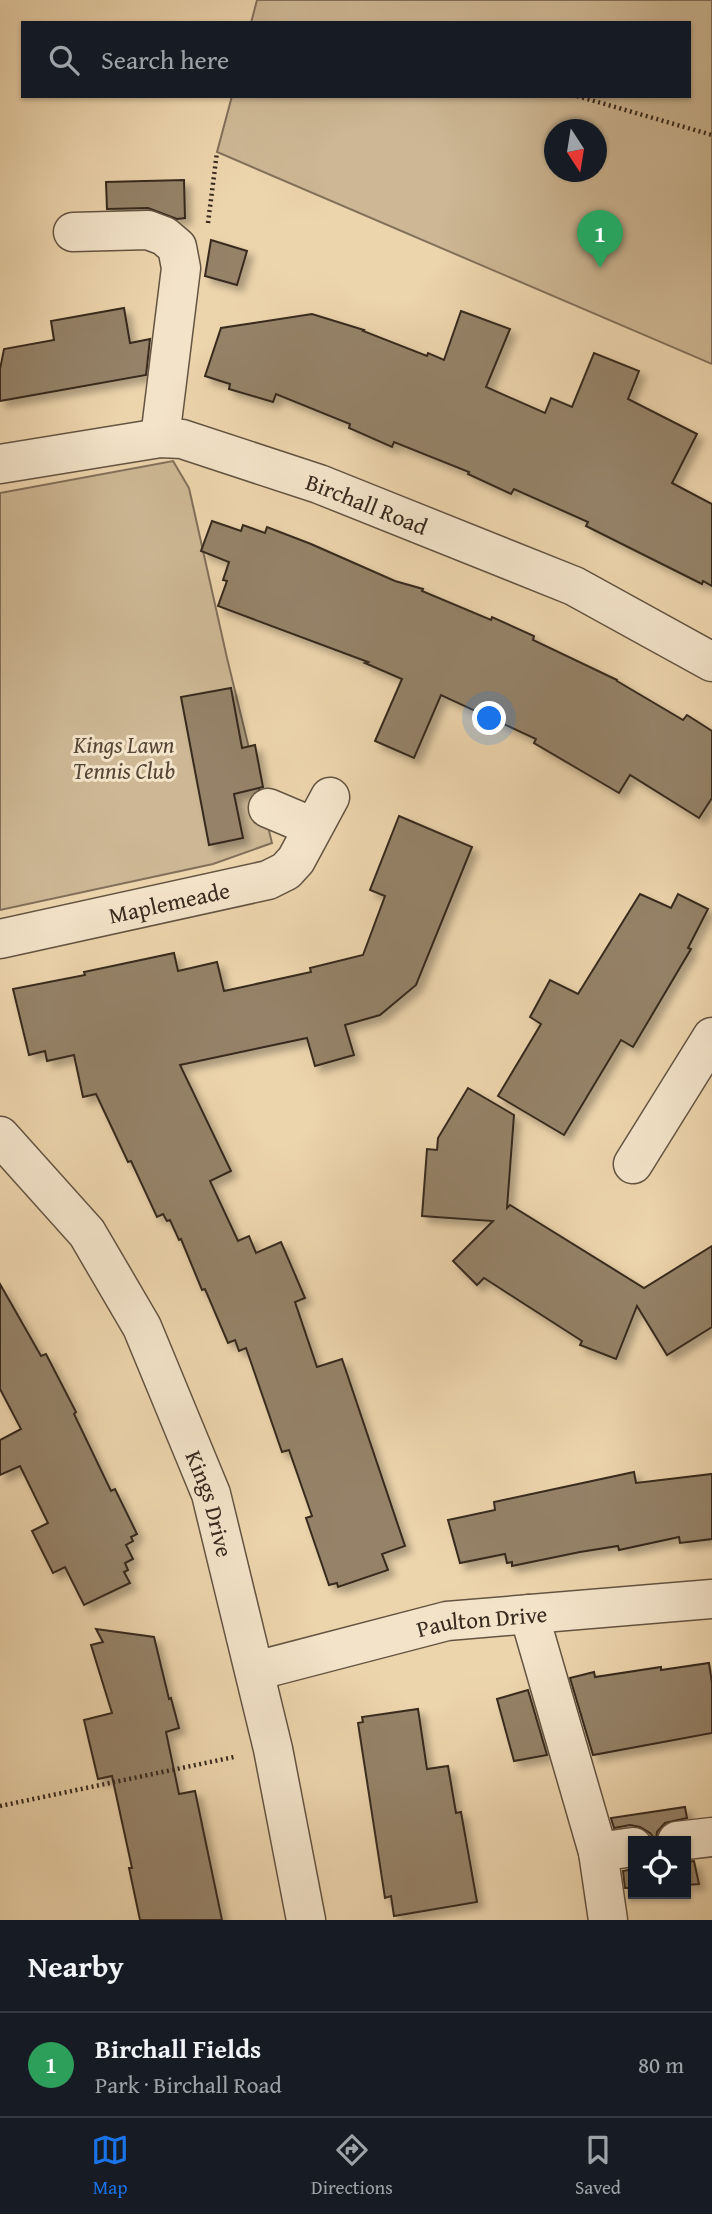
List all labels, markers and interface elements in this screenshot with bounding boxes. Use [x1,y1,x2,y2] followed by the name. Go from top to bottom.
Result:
[21,21,691,98] search box
[101,40,229,79] text: Search here
[45,41,83,79] icon: search
[544,119,607,182] north arrow
[577,210,623,268] pin: 1
[302,464,433,543] street label: Birchall Road
[472,701,506,735] your location
[73,728,175,787] park label: Kings Lawn Tennis Club
[105,872,233,931] street label: Maplemeade
[178,1445,242,1560] street label: Kings Drive
[413,1596,548,1645] street label: Paulton Drive
[628,1836,691,1899] map controls
[628,1836,691,1899] button: locate
[28,1944,124,1988] text: Nearby
[95,2029,261,2068] text: Birchall Fields
[45,2048,57,2081] text: 1
[638,2048,684,2081] text: 80 m
[95,2068,282,2101] text: Park · Birchall Road
[91,2131,129,2201] tab: Map
[311,2131,393,2201] tab: Directions
[575,2131,621,2201] tab: Saved

